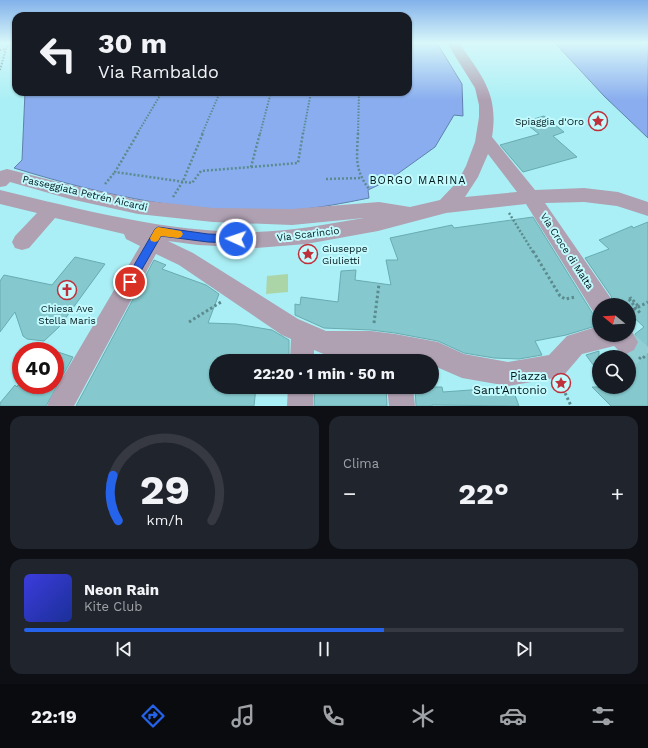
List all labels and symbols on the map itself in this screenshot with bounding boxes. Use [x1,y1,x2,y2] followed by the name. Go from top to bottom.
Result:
[587,110,609,132] place icon: Spiaggia d'Oro
[515,116,584,127] place label: Spiaggia d'Oro
[21,173,149,213] street label: Passeggiata Petrén Aicardi
[369,174,467,187] district label: BORGO MARINA
[538,211,596,291] street label: Via Croce di Malta
[215,218,257,260] position arrow
[276,225,340,243] street label: Via Scarincio
[297,243,319,265] place icon: Giuseppe Giulietti
[322,243,368,266] place label: Giuseppe Giulietti
[113,265,147,299] pin
[56,279,78,301] church icon: Chiesa Ave Stella Maris
[592,298,636,342] north arrow
[38,303,96,326] place label: Chiesa Ave Stella Maris
[12,342,64,394] speed limit sign: 40
[473,369,547,397] place label: Piazza Sant'Antonio
[550,372,572,394] place icon: Piazza Sant'Antonio

